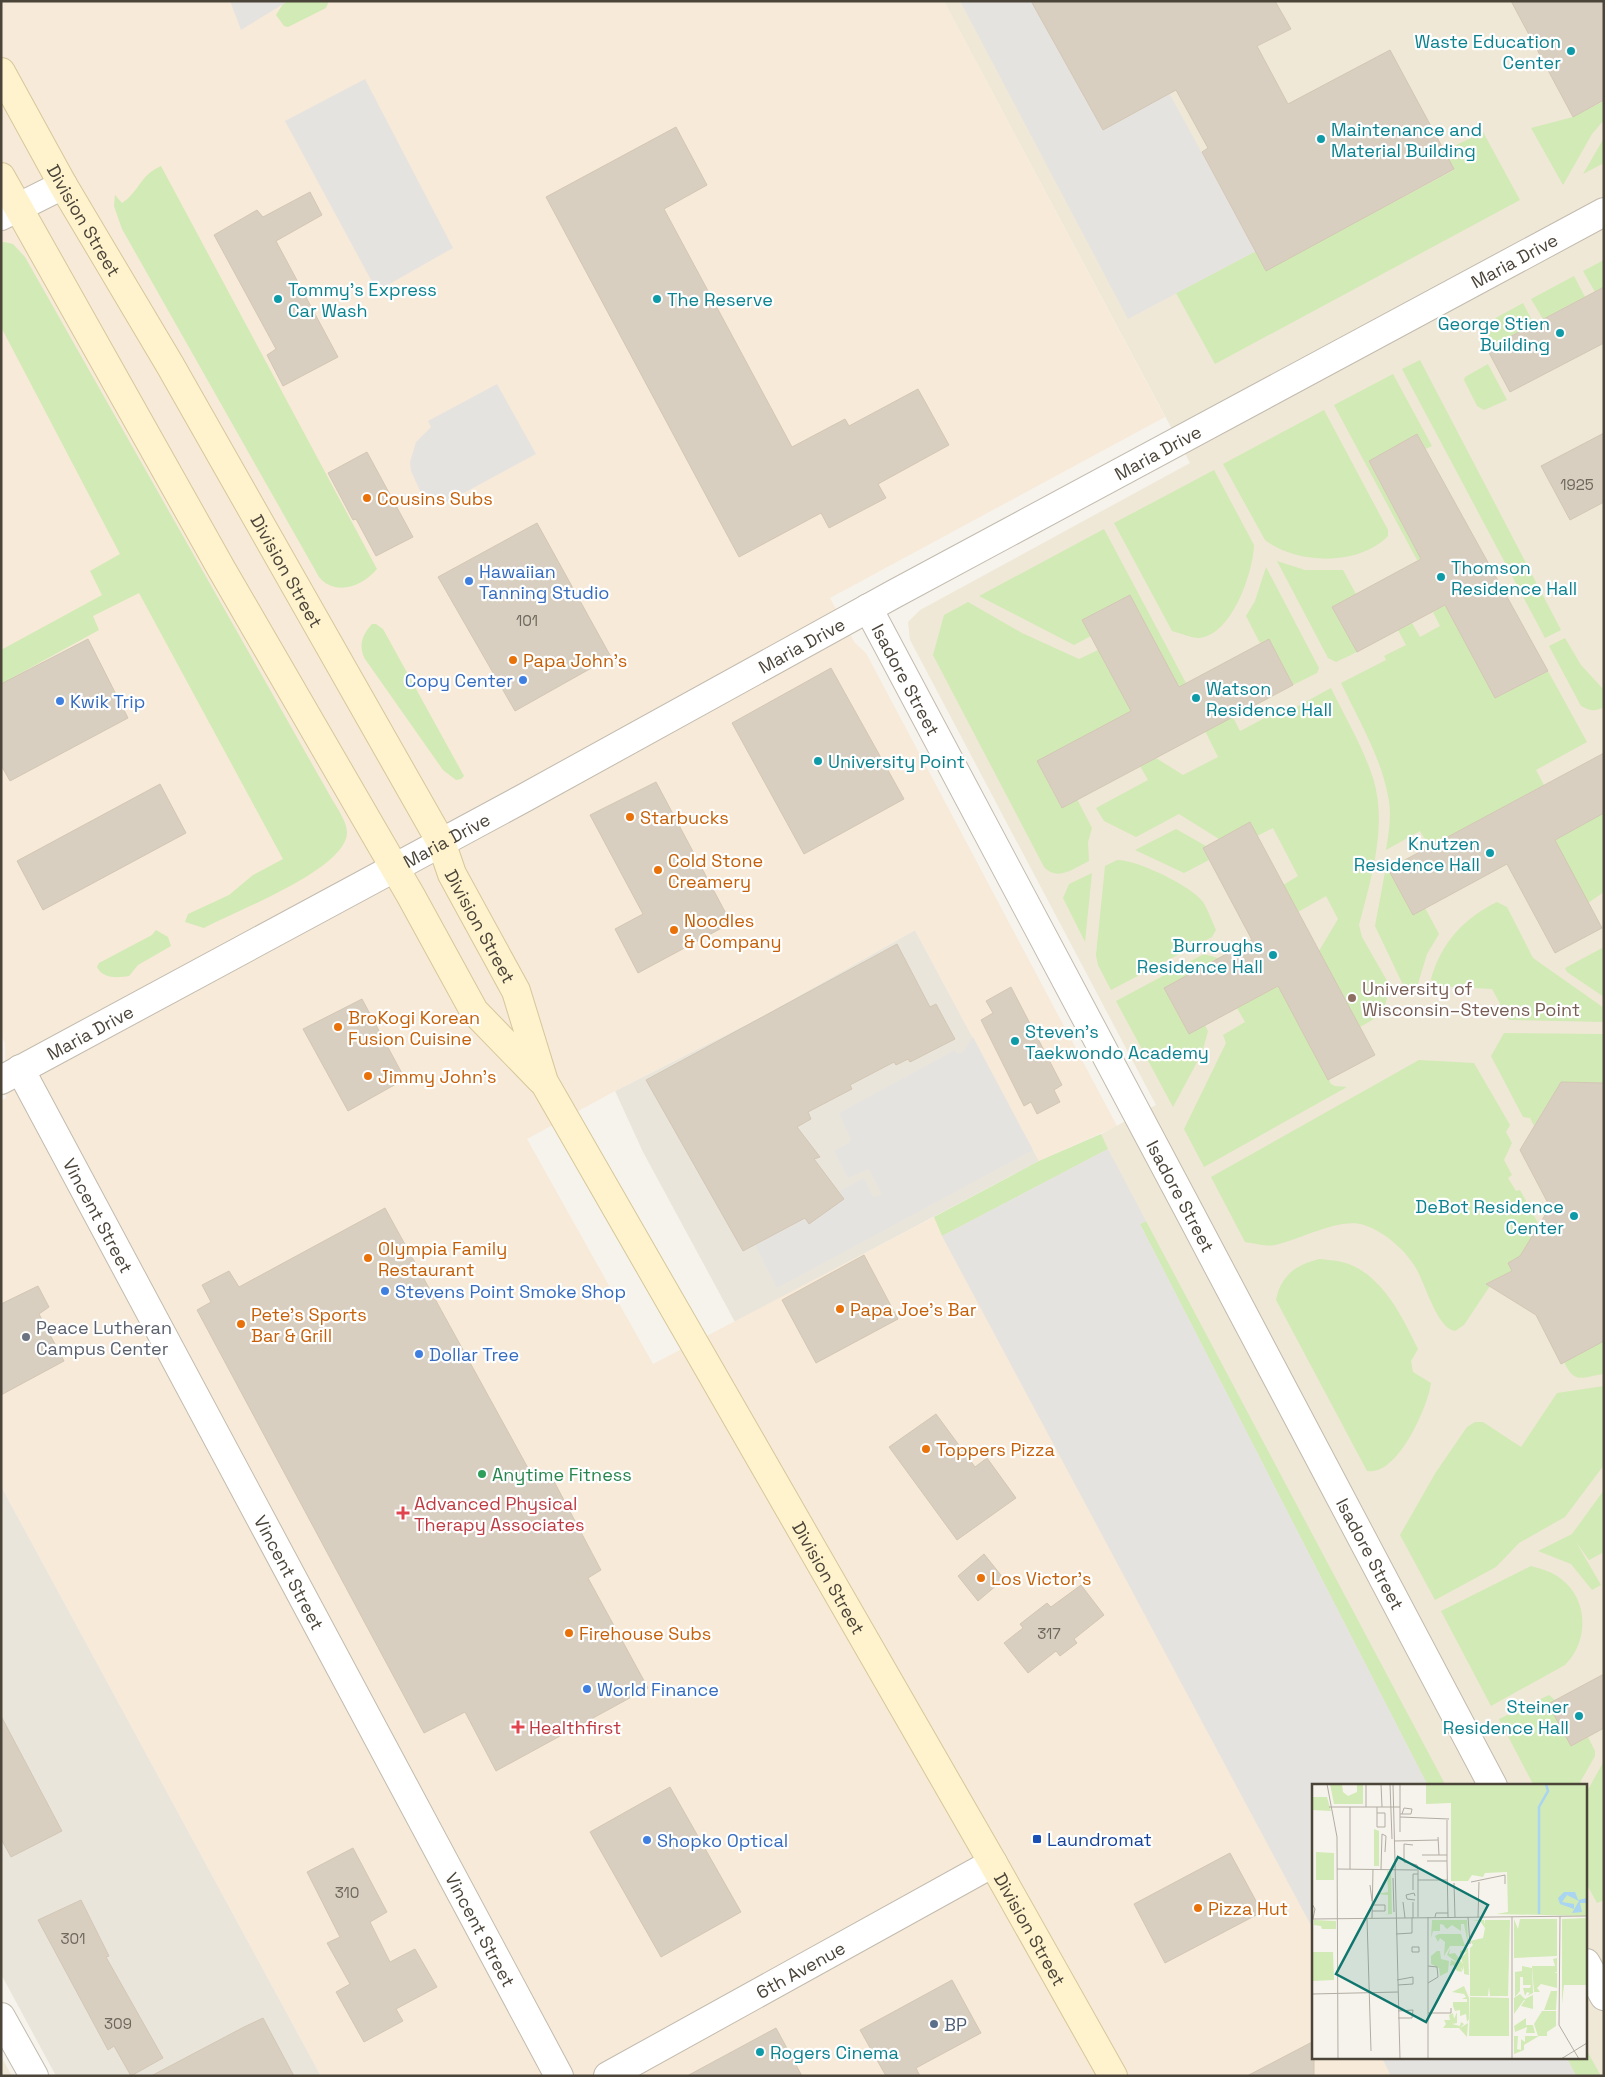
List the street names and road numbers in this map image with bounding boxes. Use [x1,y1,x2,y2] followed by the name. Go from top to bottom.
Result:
[42,160,126,280] street label: Division Street
[1467,228,1562,293] street label: Maria Drive
[1110,419,1205,485] street label: Maria Drive
[246,510,328,631] street label: Division Street
[754,612,849,678] street label: Maria Drive
[867,620,945,740] street label: Isadore Street
[399,807,494,873] street label: Maria Drive
[440,865,521,987] street label: Division Street
[42,999,137,1065] street label: Maria Drive
[1142,1136,1220,1256] street label: Isadore Street
[58,1154,138,1277] street label: Vincent Street
[1332,1494,1410,1614] street label: Isadore Street
[249,1511,330,1634] street label: Vincent Street
[788,1517,870,1638] street label: Division Street
[441,1868,521,1991] street label: Vincent Street
[989,1868,1071,1990] street label: Division Street
[752,1936,849,2003] street label: 6th Avenue

